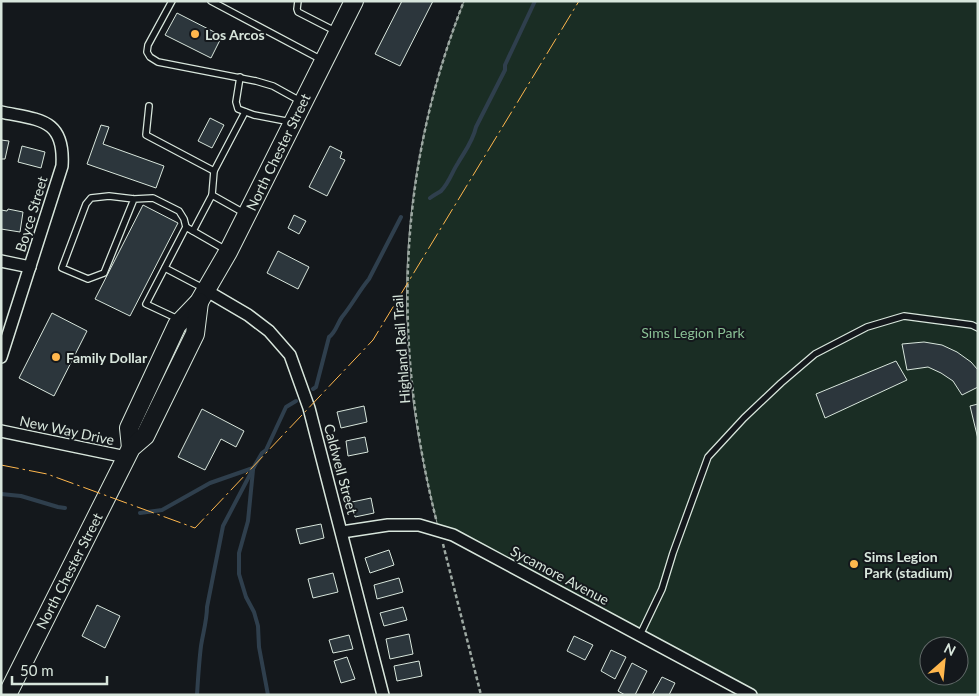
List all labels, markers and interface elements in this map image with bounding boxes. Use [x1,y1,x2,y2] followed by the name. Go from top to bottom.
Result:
[205,26,265,43] place label: Los Arcos
[189,28,201,40] marker: Los Arcos
[242,91,314,213] street label: North Chester Street
[11,174,51,254] street label: Boyce Street
[389,294,413,404] street label: Highland Rail Trail
[641,324,746,341] park label: Sims Legion Park
[66,349,148,366] place label: Family Dollar
[50,351,62,363] marker: Family Dollar
[18,412,116,448] street label: New Way Drive
[321,422,361,516] street label: Caldwell Street
[32,510,106,632] street label: North Chester Street
[508,542,612,608] street label: Sycamore Avenue
[864,548,953,581] place label: Sims Legion Park (stadium)
[848,558,860,570] marker: Sims Legion Park (stadium)
[919,636,969,686] north arrow
[941,639,959,659] text: N
[12,654,108,686] scale bar
[20,661,54,679] text: 50 m

